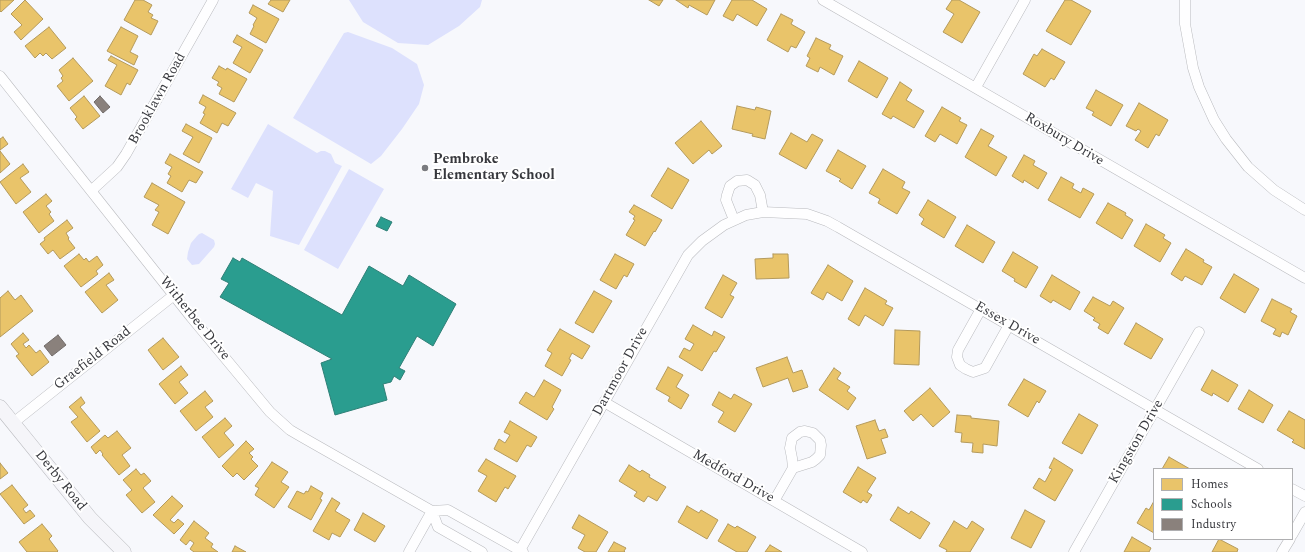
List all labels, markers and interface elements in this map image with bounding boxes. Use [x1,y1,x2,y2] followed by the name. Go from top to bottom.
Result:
[126,50,190,148] street label: Brooklawn Road
[1021,110,1107,170] street label: Roxbury Drive
[433,152,555,184] place label: Pembroke Elementary School
[420,163,430,173] marker: Pembroke Elementary School
[155,274,233,364] street label: Witherbee Drive
[971,299,1043,349] street label: Essex Drive
[51,324,135,394] street label: Graefield Road
[590,325,652,419] street label: Dartmoor Drive
[1106,397,1168,487] street label: Kingston Drive
[31,447,89,515] street label: Derby Road
[689,447,777,507] street label: Medford Drive
[1153,468,1293,540] legend
[1191,475,1229,494] text: Homes
[1191,495,1232,514] text: Schools
[1191,515,1236,534] text: Industry

